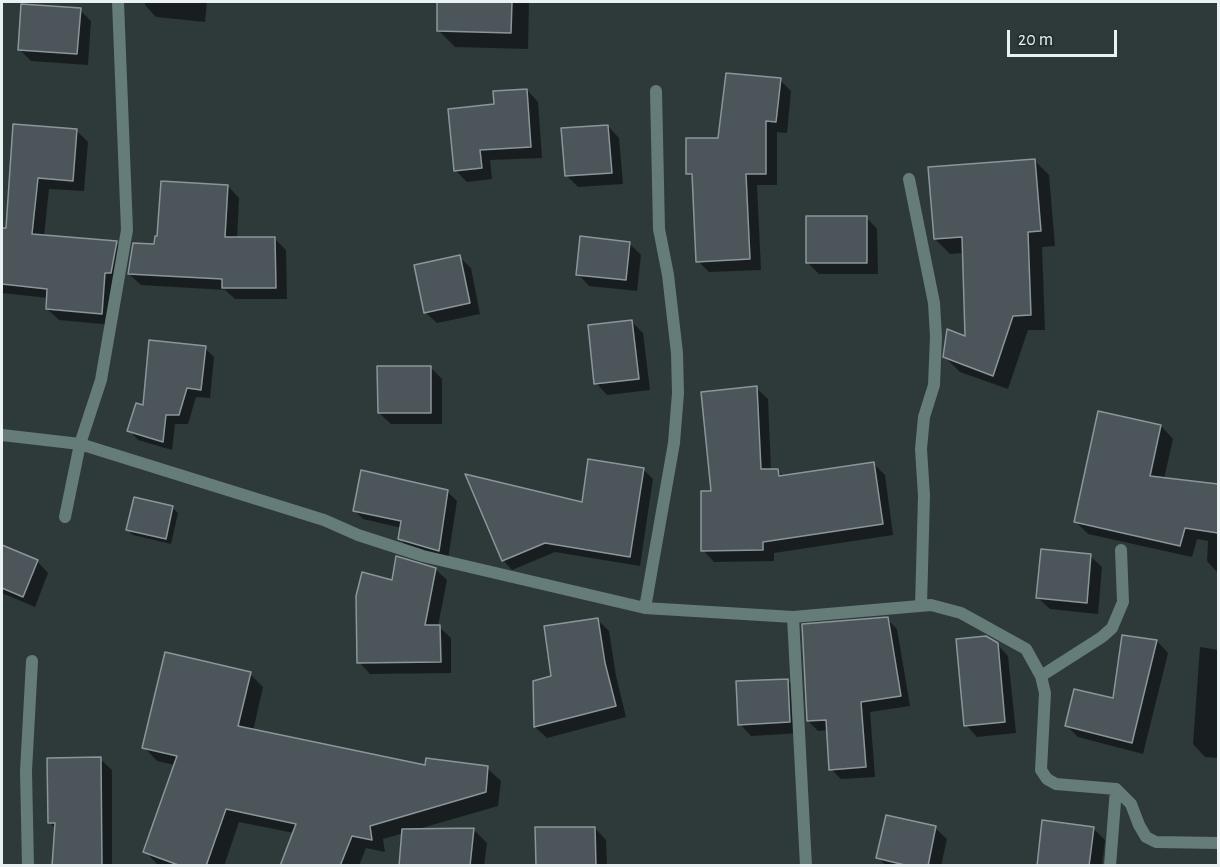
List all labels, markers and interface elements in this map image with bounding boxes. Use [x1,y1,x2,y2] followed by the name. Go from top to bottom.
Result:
[1010,18,1120,56] scale bar
[1018,31,1053,49] text: 20 m

